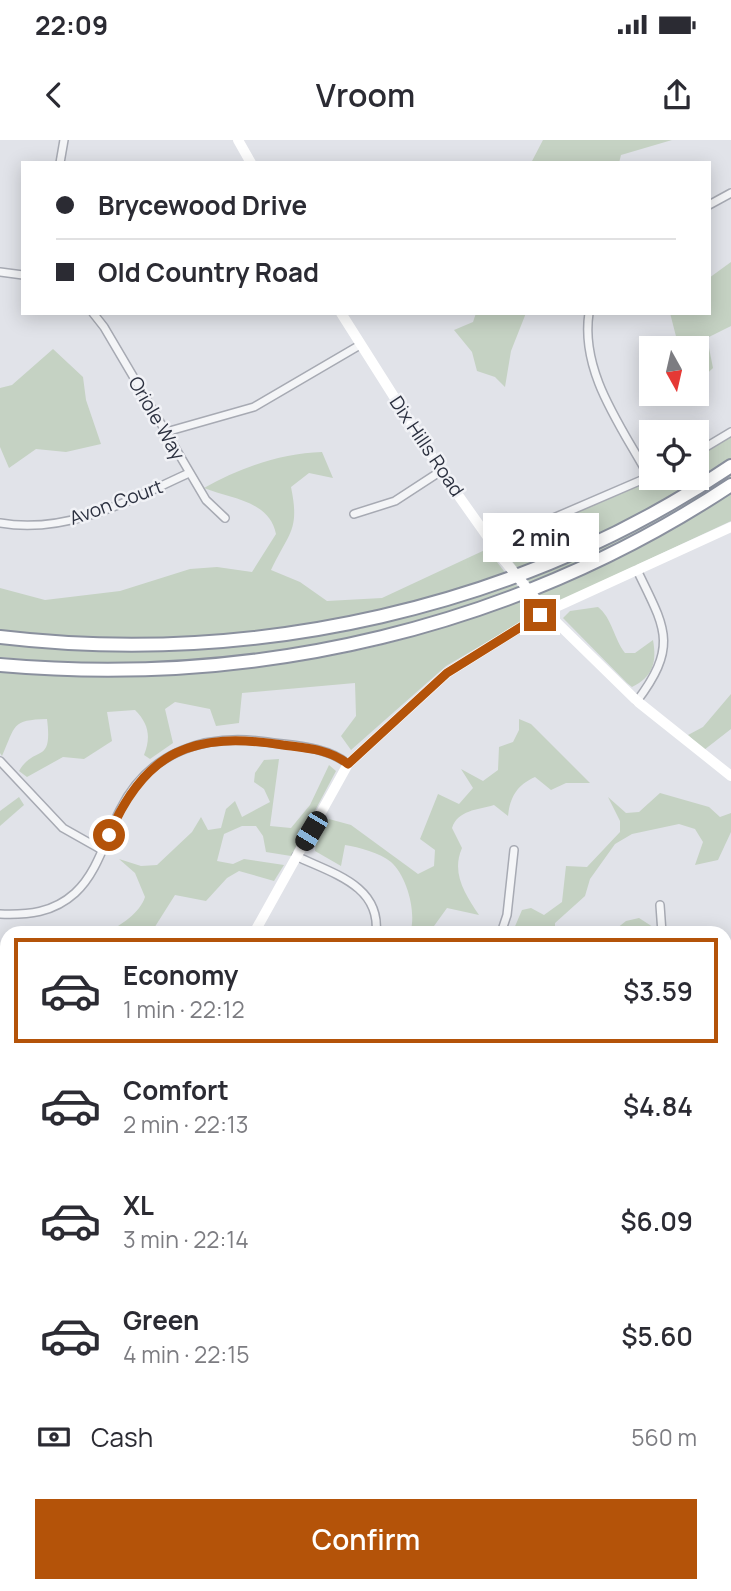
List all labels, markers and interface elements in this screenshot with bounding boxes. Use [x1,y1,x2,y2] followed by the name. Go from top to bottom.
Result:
[35,7,108,43] text: 22:09
[316,73,415,117] text: Vroom
[35,76,73,114] icon: back
[658,76,696,114] icon: share
[98,187,307,223] text: Brycewood Drive
[98,254,319,290] text: Old Country Road
[639,336,709,406] north arrow
[639,336,709,490] map controls
[123,371,191,465] street label: Oriole Way
[384,391,470,501] street label: Dix Hills Road
[639,420,709,490] button: locate
[66,473,166,531] street label: Avon Court
[482,514,598,562] callout: 2 min
[512,521,570,553] text: 2 min
[524,599,556,631] route end
[292,808,331,854] car
[93,819,125,851] route start
[123,957,238,993] text: Economy
[39,959,102,1022] icon: car
[623,973,693,1009] text: $3.59
[123,993,245,1025] text: 1 min · 22:12
[123,1072,229,1108] text: Comfort
[39,1074,102,1137] icon: car
[623,1088,693,1124] text: $4.84
[123,1108,248,1140] text: 2 min · 22:13
[123,1187,154,1223] text: XL
[39,1189,102,1252] icon: car
[621,1203,693,1239] text: $6.09
[123,1223,249,1255] text: 3 min · 22:14
[123,1302,199,1338] text: Green
[39,1304,102,1367] icon: car
[622,1318,693,1354] text: $5.60
[123,1338,249,1370] text: 4 min · 22:15
[35,1418,73,1456] icon: cash
[91,1419,153,1455] text: Cash
[631,1421,697,1453] text: 560 m
[35,1499,697,1579] button: Confirm

